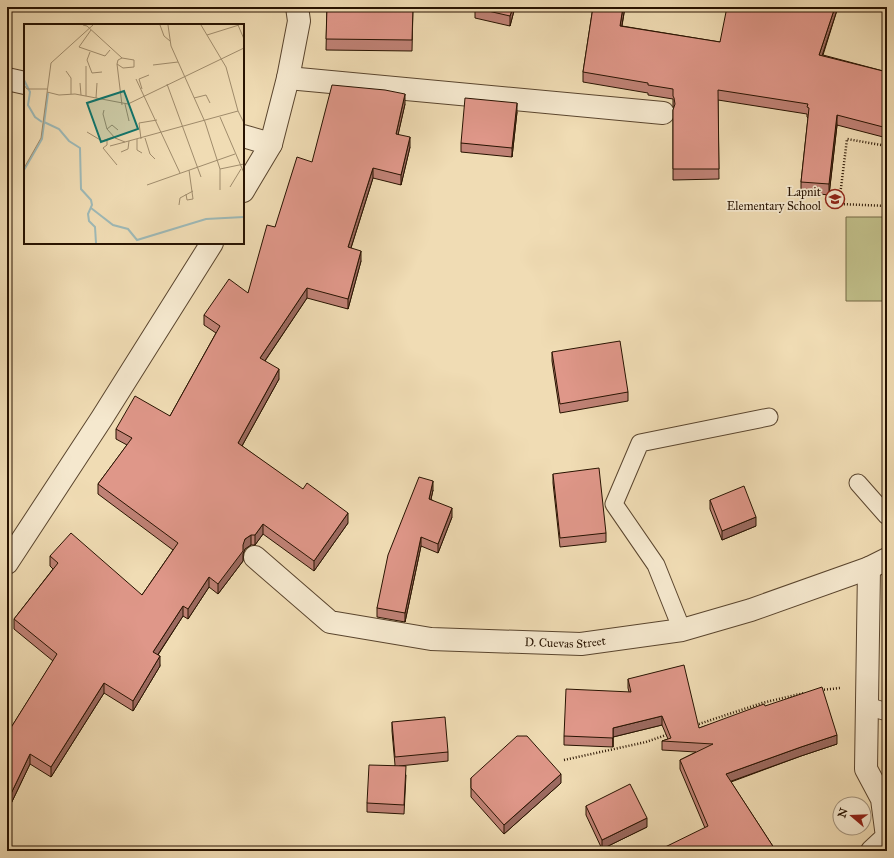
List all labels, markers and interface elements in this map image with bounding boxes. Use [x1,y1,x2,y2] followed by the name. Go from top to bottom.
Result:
[24,24,244,244] inset map
[727,185,822,213] place label: Lapnit Elementary School
[824,188,846,210] school or university icon: Lapnit Elementary School
[524,634,607,651] street label: D. Cuevas Street
[832,796,872,836] north arrow
[835,806,851,819] text: N

